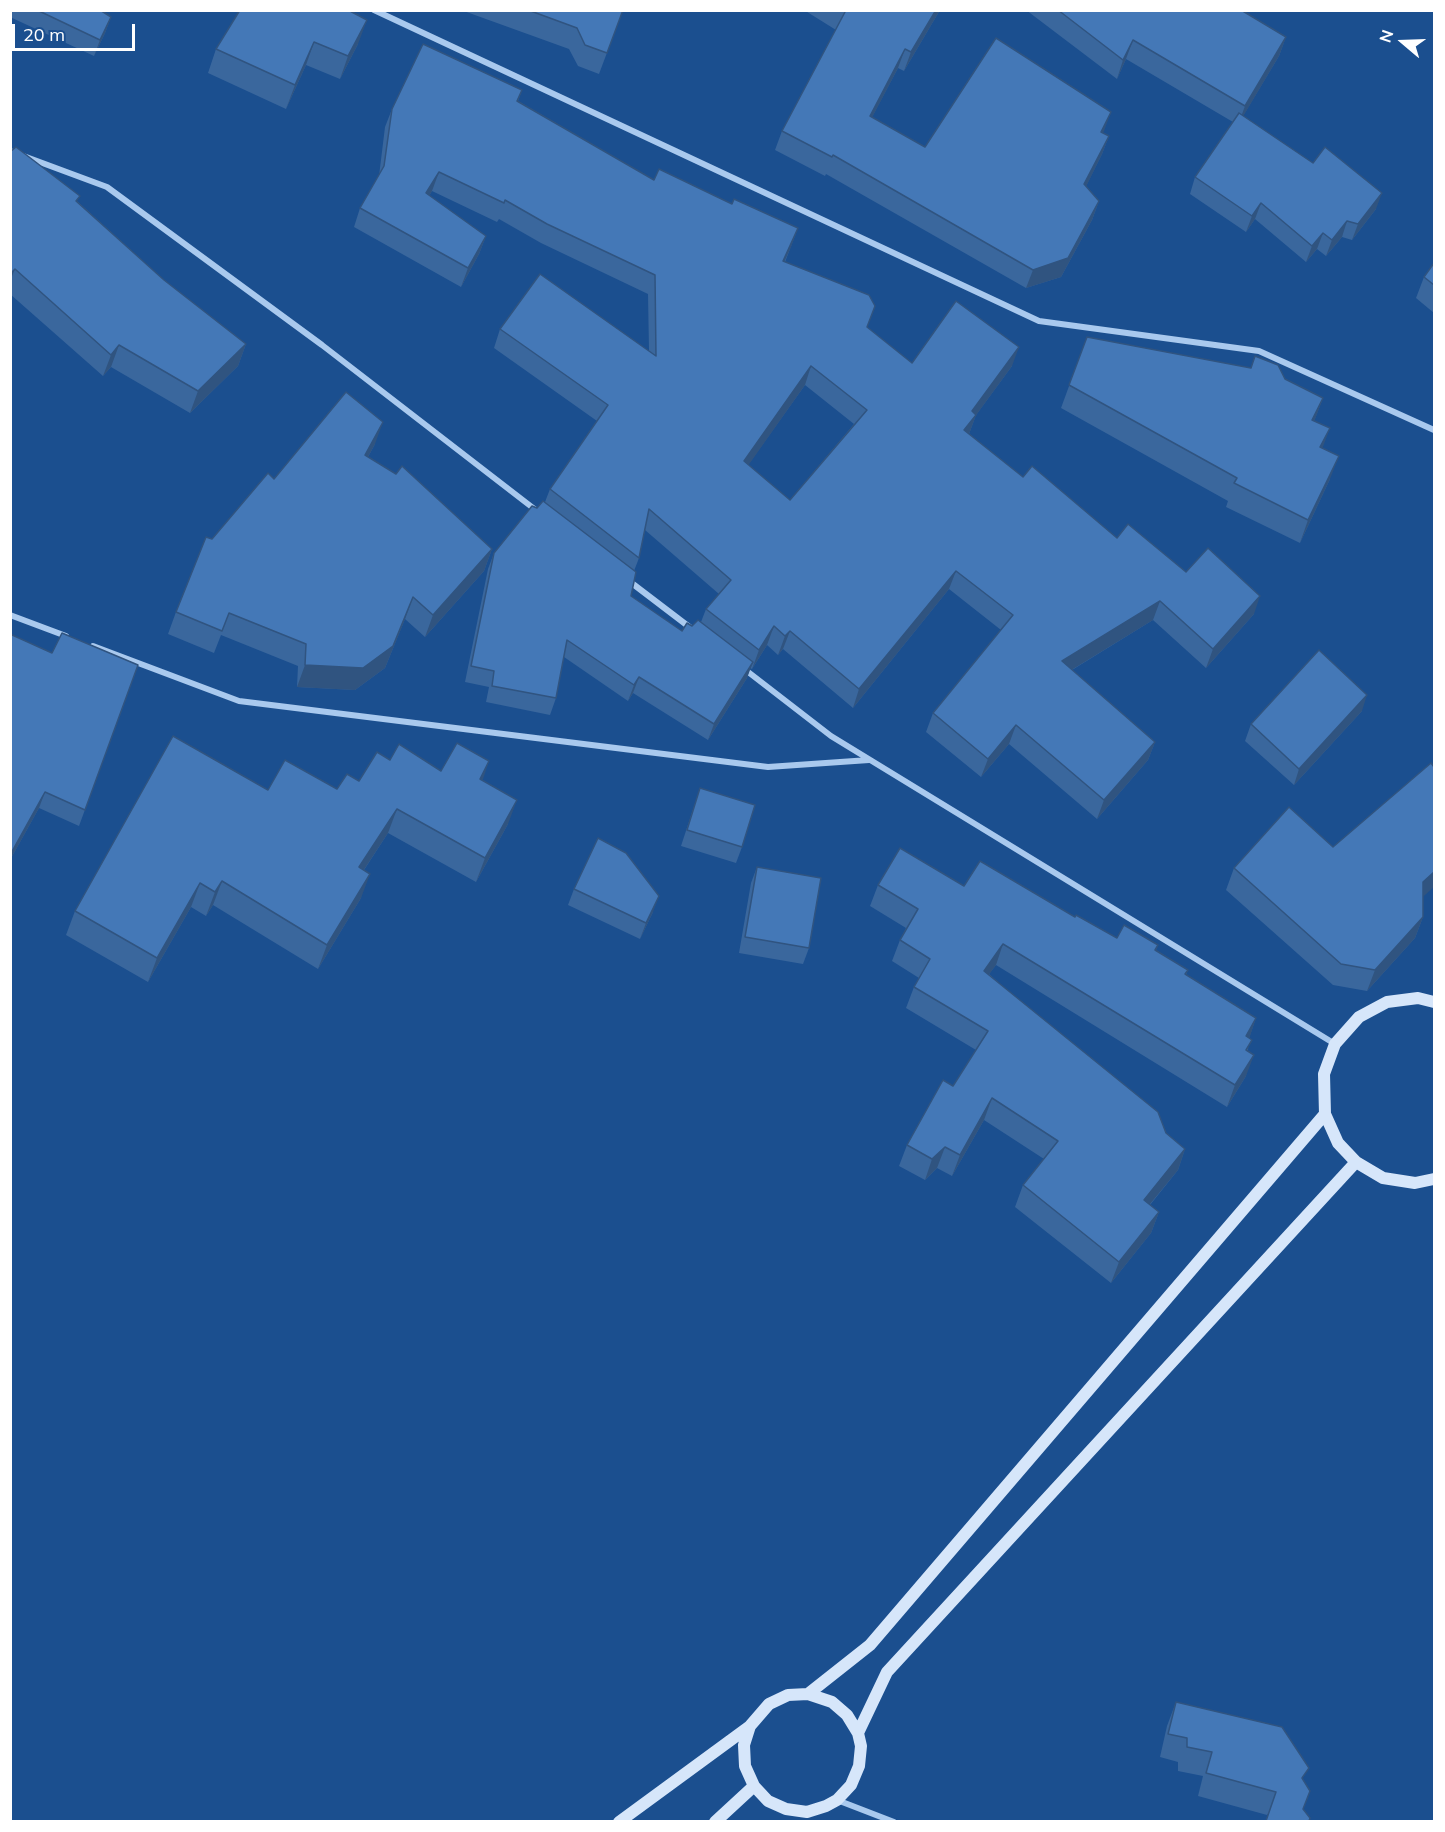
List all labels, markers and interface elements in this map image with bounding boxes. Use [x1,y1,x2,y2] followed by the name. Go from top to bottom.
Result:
[15,12,138,50] scale bar
[1373,12,1433,72] north arrow
[23,23,65,46] text: 20 m
[1375,27,1397,45] text: N

